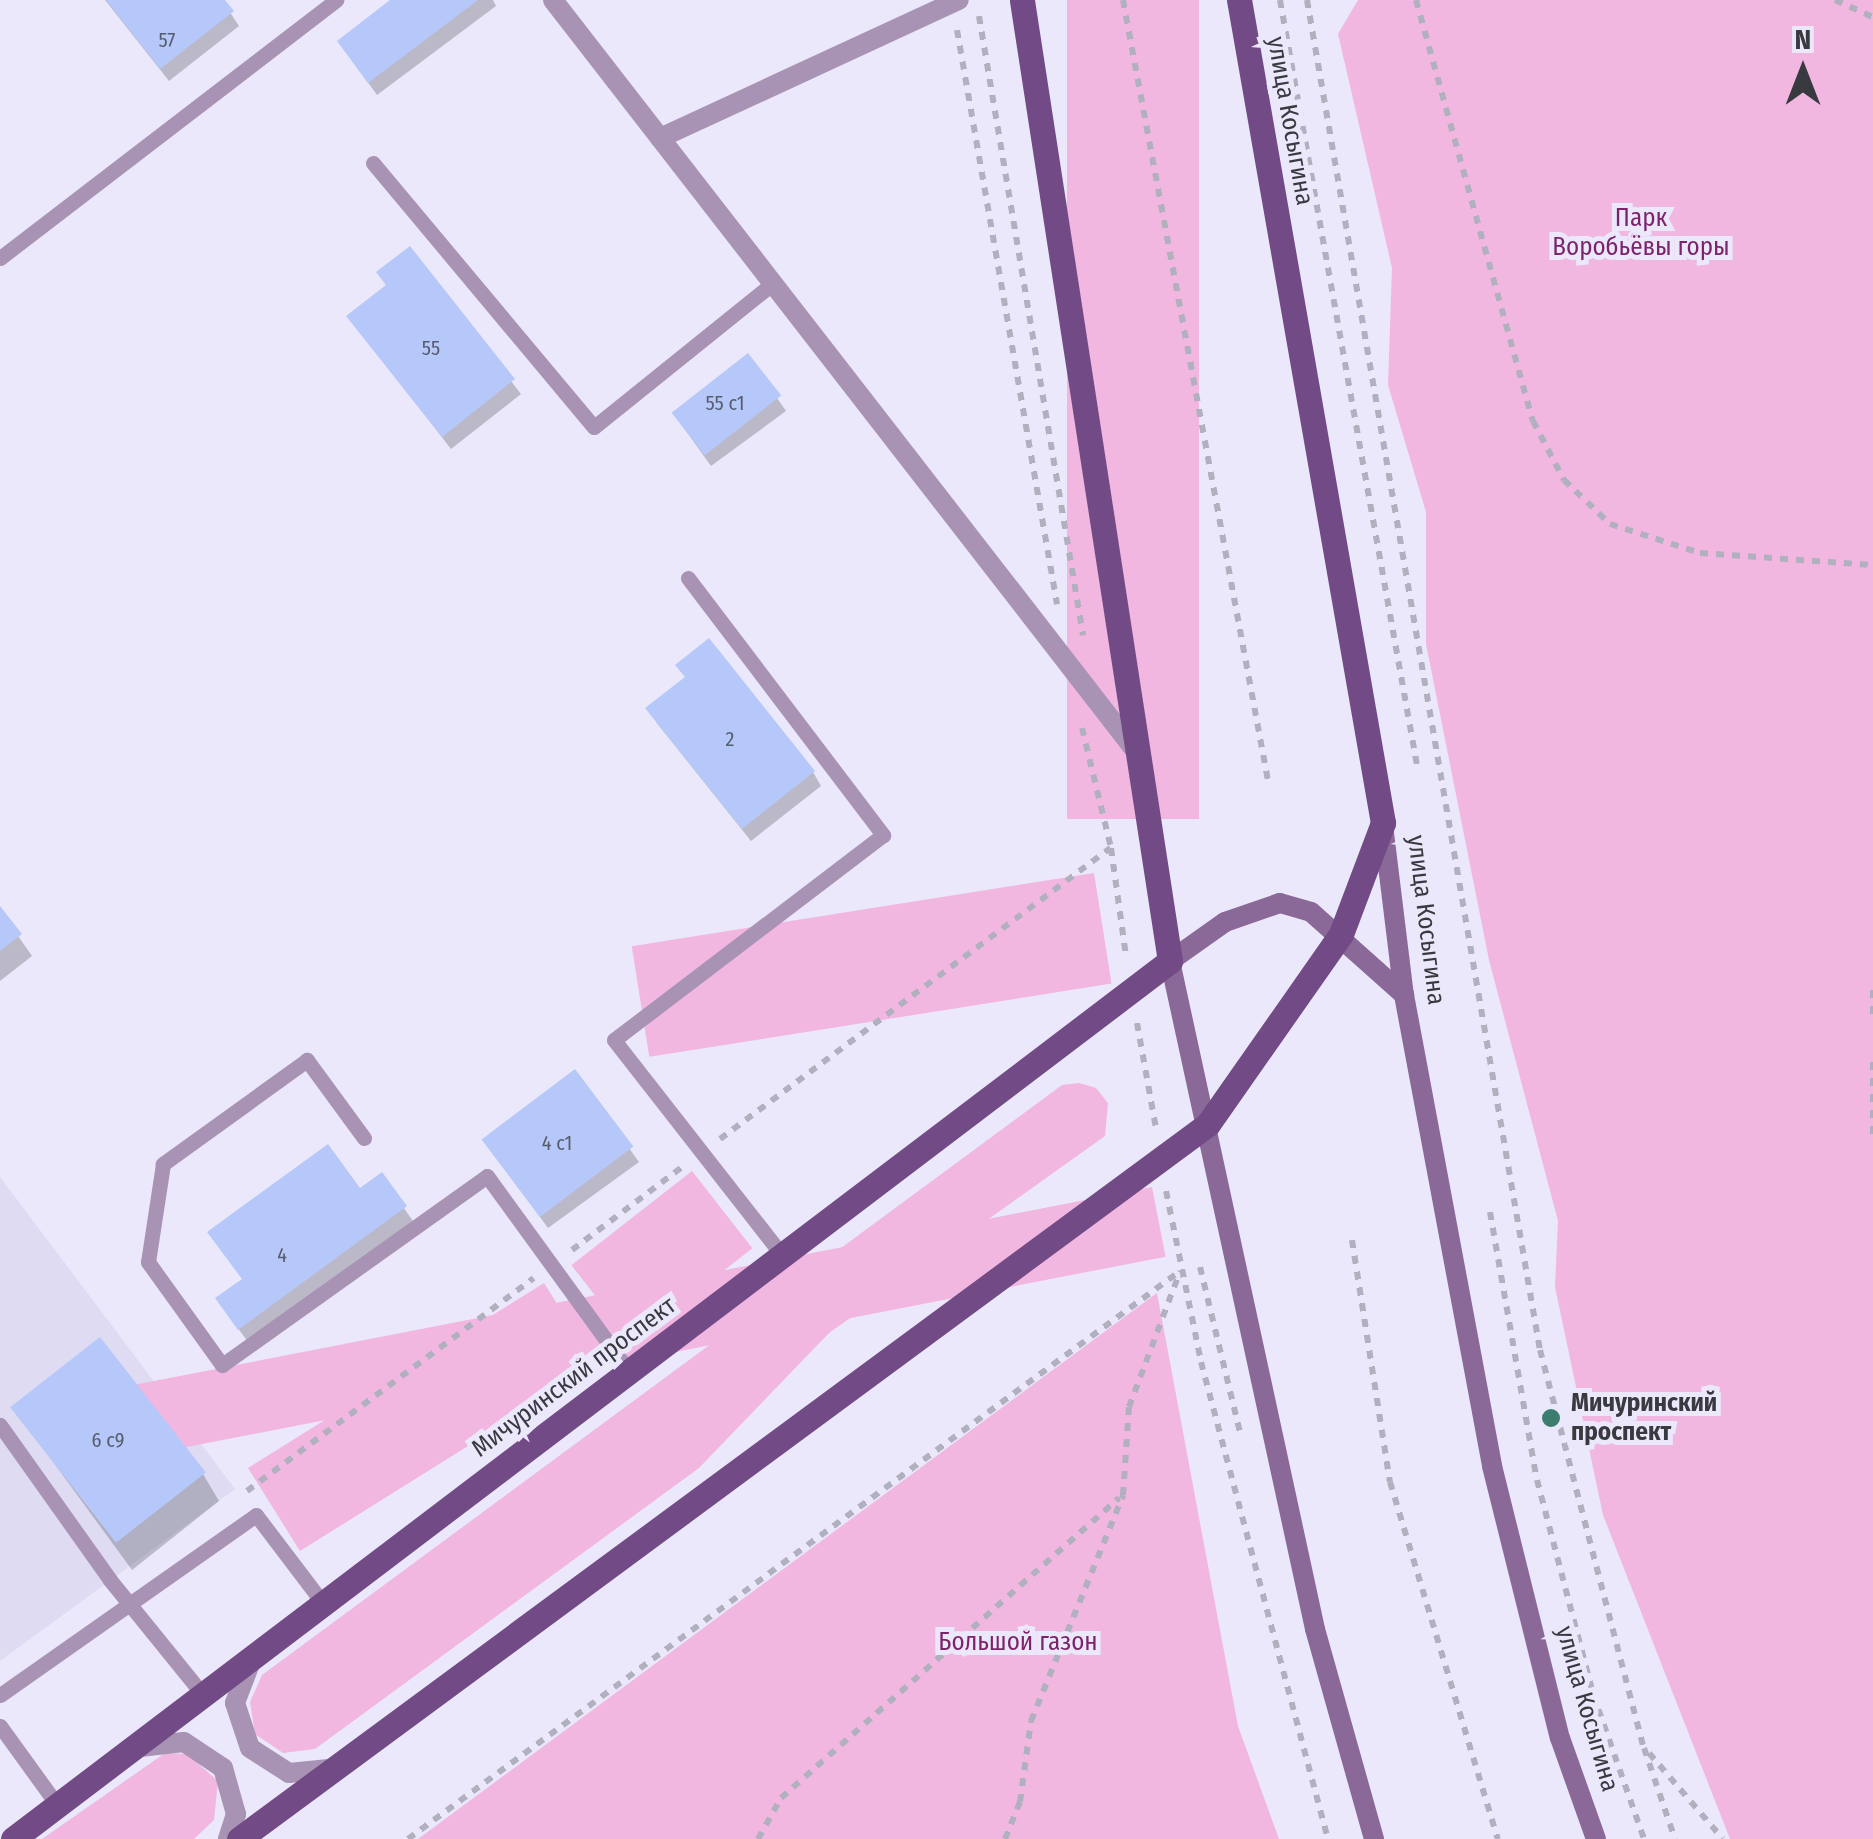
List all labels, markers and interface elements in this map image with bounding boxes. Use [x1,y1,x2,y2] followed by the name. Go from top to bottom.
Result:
[1753,20,1853,120] north arrow
[1795,23,1811,56] text: N
[159,28,175,52] house number: 57
[1260,34,1320,208] street label: улица Косыгина
[1552,204,1730,263] park label: Парк Воробьёвы горы
[422,336,440,360] house number: 55
[705,391,745,415] house number: 55 с1
[726,727,734,751] house number: 2
[1401,833,1451,1007] street label: улица Косыгина
[542,1131,572,1155] house number: 4 с1
[277,1243,287,1267] house number: 4
[466,1290,682,1464] street label: Мичуринский проспект
[1571,1389,1717,1448] place label: Мичуринский проспект
[1540,1407,1562,1429] marker: Мичуринский проспект
[92,1428,124,1452] house number: 6 с9
[1549,1623,1625,1795] street label: улица Косыгина
[938,1627,1098,1657] park label: Большой газон

